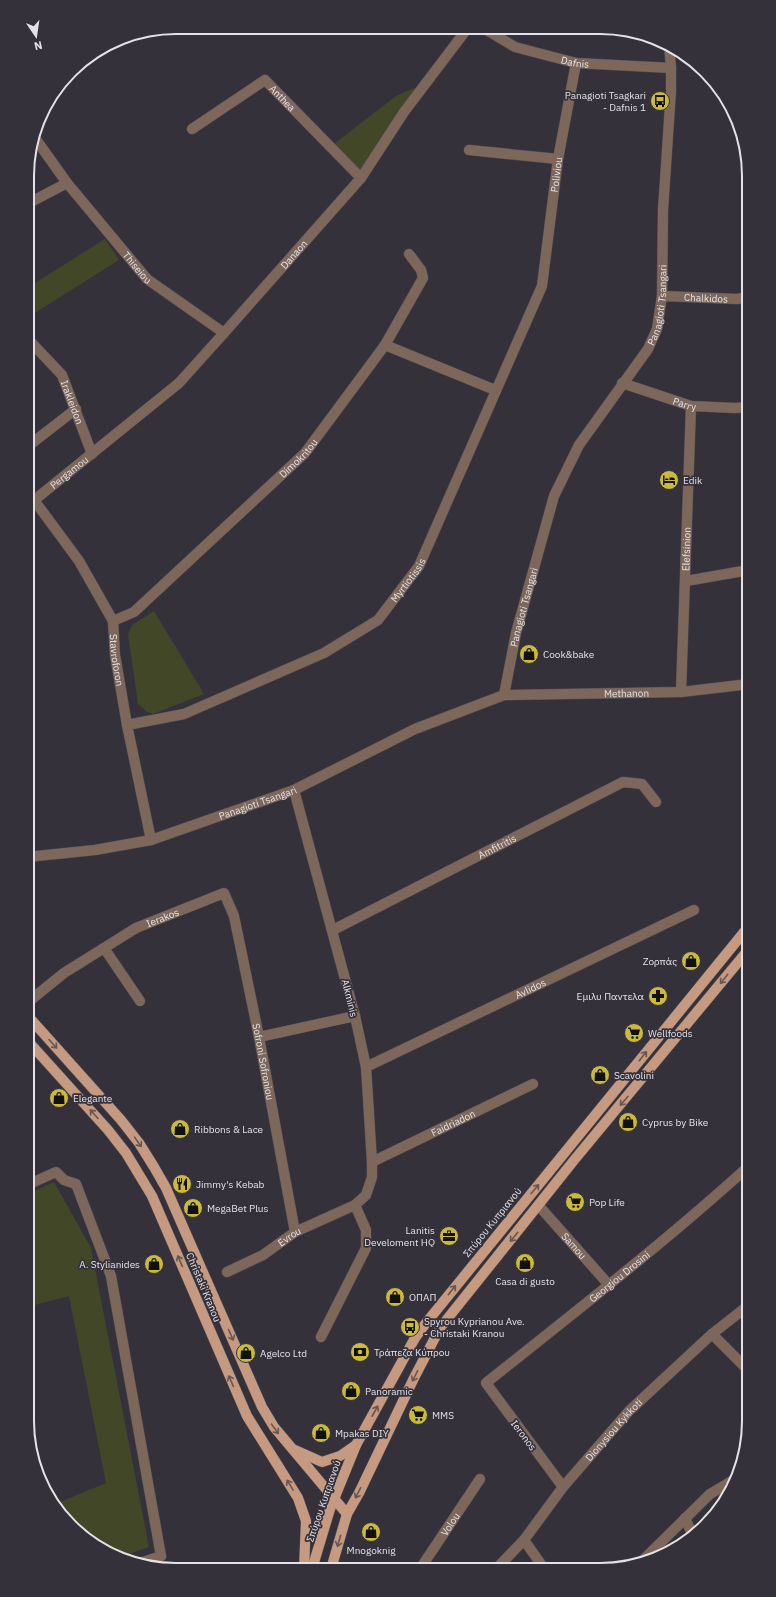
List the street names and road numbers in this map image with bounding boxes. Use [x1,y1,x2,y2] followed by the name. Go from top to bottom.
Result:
[559,53,590,71] street label: Dafnis
[266,82,299,115] street label: Anthea
[548,156,565,193] street label: Poliviou
[278,237,310,272] street label: Danaon
[120,249,154,287] street label: Thiseiou
[644,265,669,348] street label: Panagioti Tsangari
[684,291,728,306] street label: Chalkidos
[58,378,86,426] street label: Irakleidon
[671,394,696,413] street label: Parry
[277,436,320,481] street label: Dimokritou
[48,453,91,492] street label: Pergamou
[679,527,694,571] street label: Elefsinion
[388,556,429,605] street label: Myrtiotissis
[507,566,541,648] street label: Panagioti Tsangari
[107,634,126,687] street label: Stavroforon
[604,687,649,700] street label: Methanon
[217,784,299,823] street label: Panagioti Tsangari
[476,832,519,862] street label: Amfitritis
[144,906,181,930] street label: Ierakos
[513,976,548,1002] street label: Avlidos
[339,978,361,1019] street label: Alkminis
[249,1022,277,1101] street label: Sofroni Sofroniou
[429,1107,477,1139] street label: Faidriadon
[460,1185,524,1260] street label: Σπύρου Κυπριανού
[275,1224,303,1249] street label: Evrou
[559,1230,589,1262] street label: Samou
[587,1248,653,1305] street label: Georgiou Drosini
[183,1251,224,1324] street label: Christaki Kranou
[582,1396,645,1464] street label: Dionysiou Kykkoti
[508,1417,539,1453] street label: Ieronos
[303,1458,344,1544] street label: Σπύρου Κυπριανού
[438,1510,463,1539] street label: Volou

